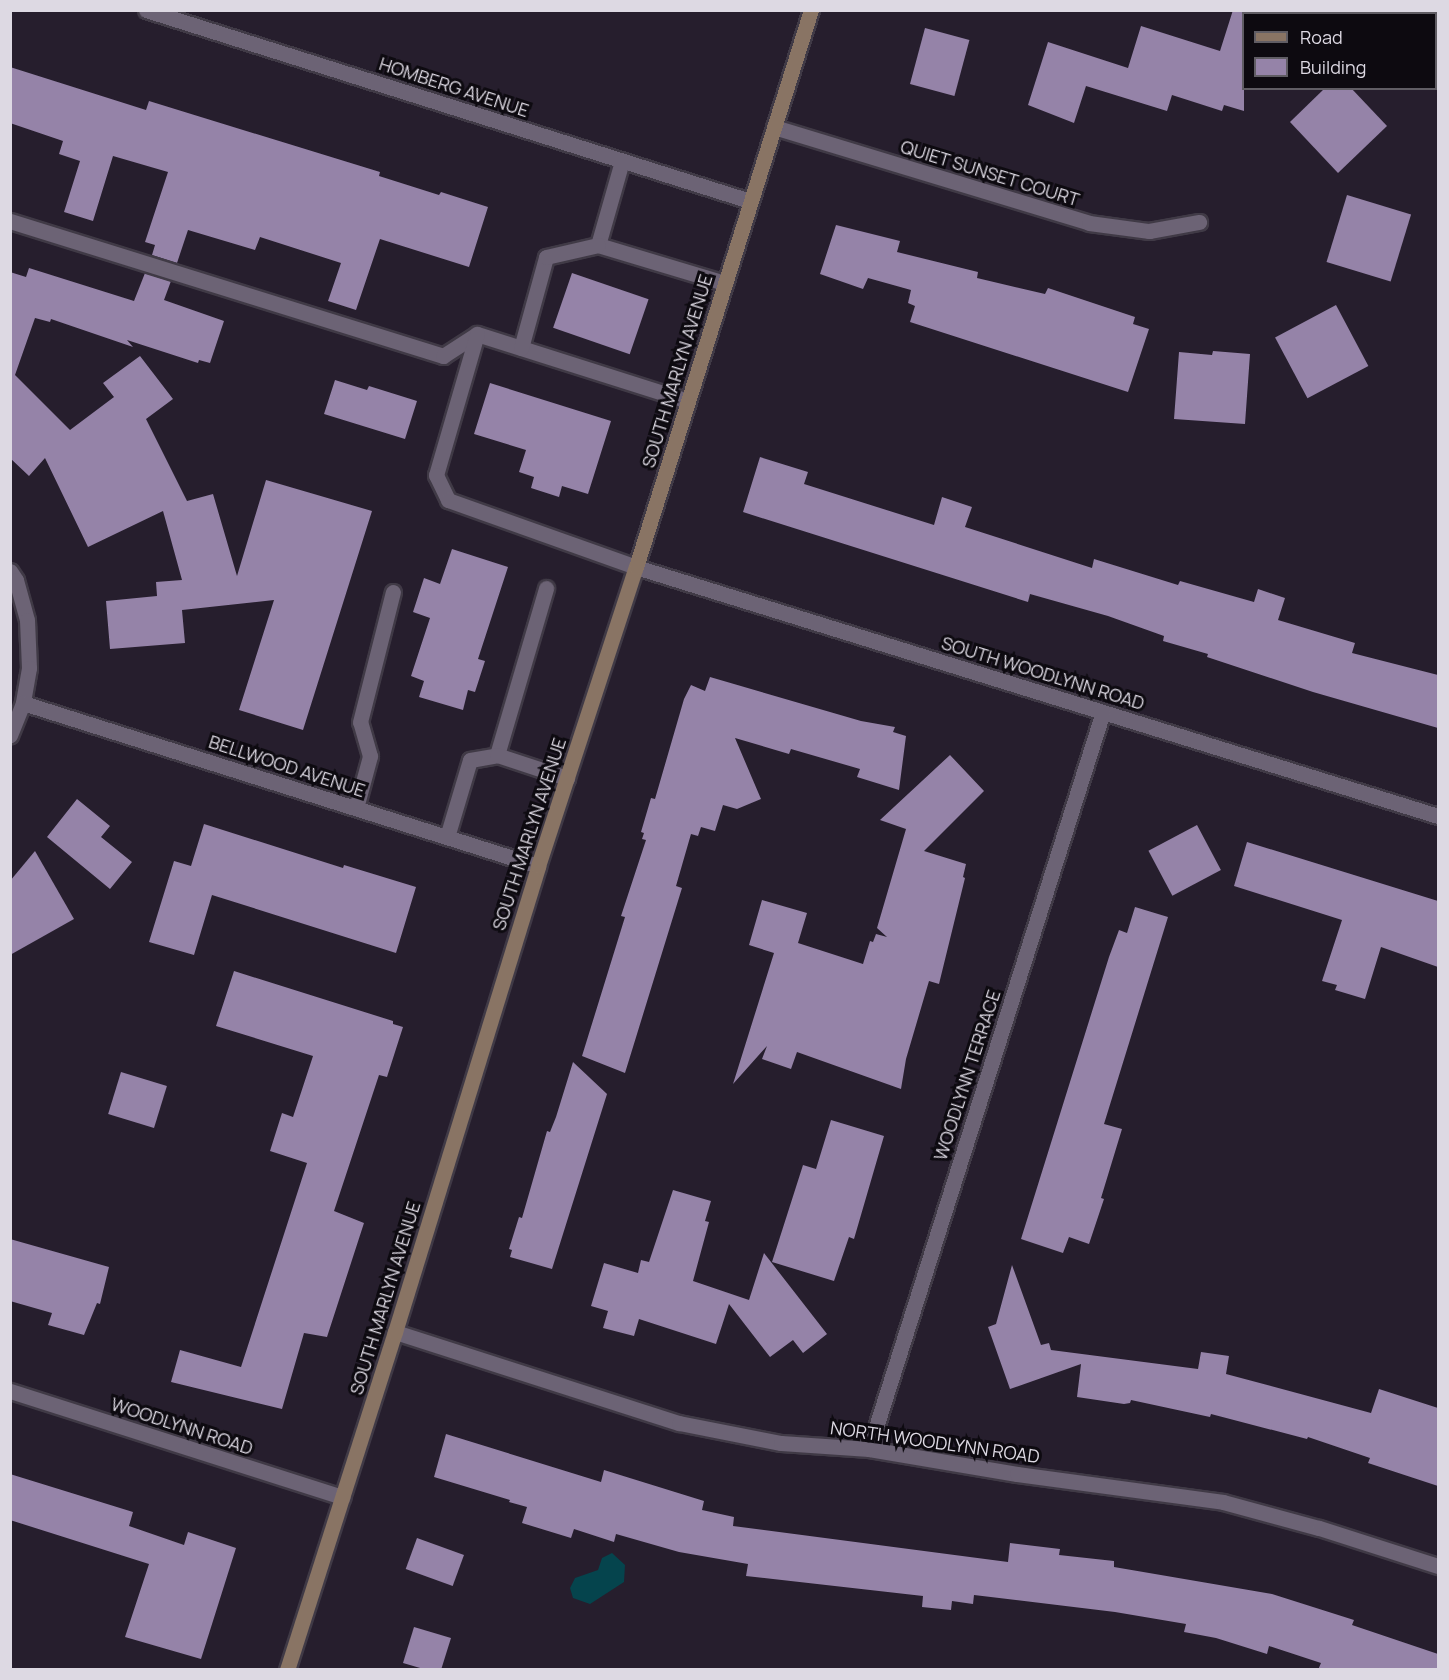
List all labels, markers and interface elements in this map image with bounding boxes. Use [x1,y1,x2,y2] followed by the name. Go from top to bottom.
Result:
[1242,12,1437,90] legend
[1300,25,1343,49] text: Road
[377,53,531,121] street label: HOMBERG AVENUE
[1300,55,1366,79] text: Building
[898,135,1082,211] street label: QUIET SUNSET COURT
[637,272,717,470] street label: SOUTH MARLYN AVENUE
[939,632,1147,714] street label: SOUTH WOODLYNN ROAD
[206,731,368,801] street label: BELLWOOD AVENUE
[488,735,570,933] street label: SOUTH MARLYN AVENUE
[929,987,1005,1163] street label: WOODLYNN TERRACE
[345,1199,425,1397] street label: SOUTH MARLYN AVENUE
[108,1393,256,1459] street label: WOODLYNN ROAD
[829,1417,1041,1467] street label: NORTH WOODLYNN ROAD

